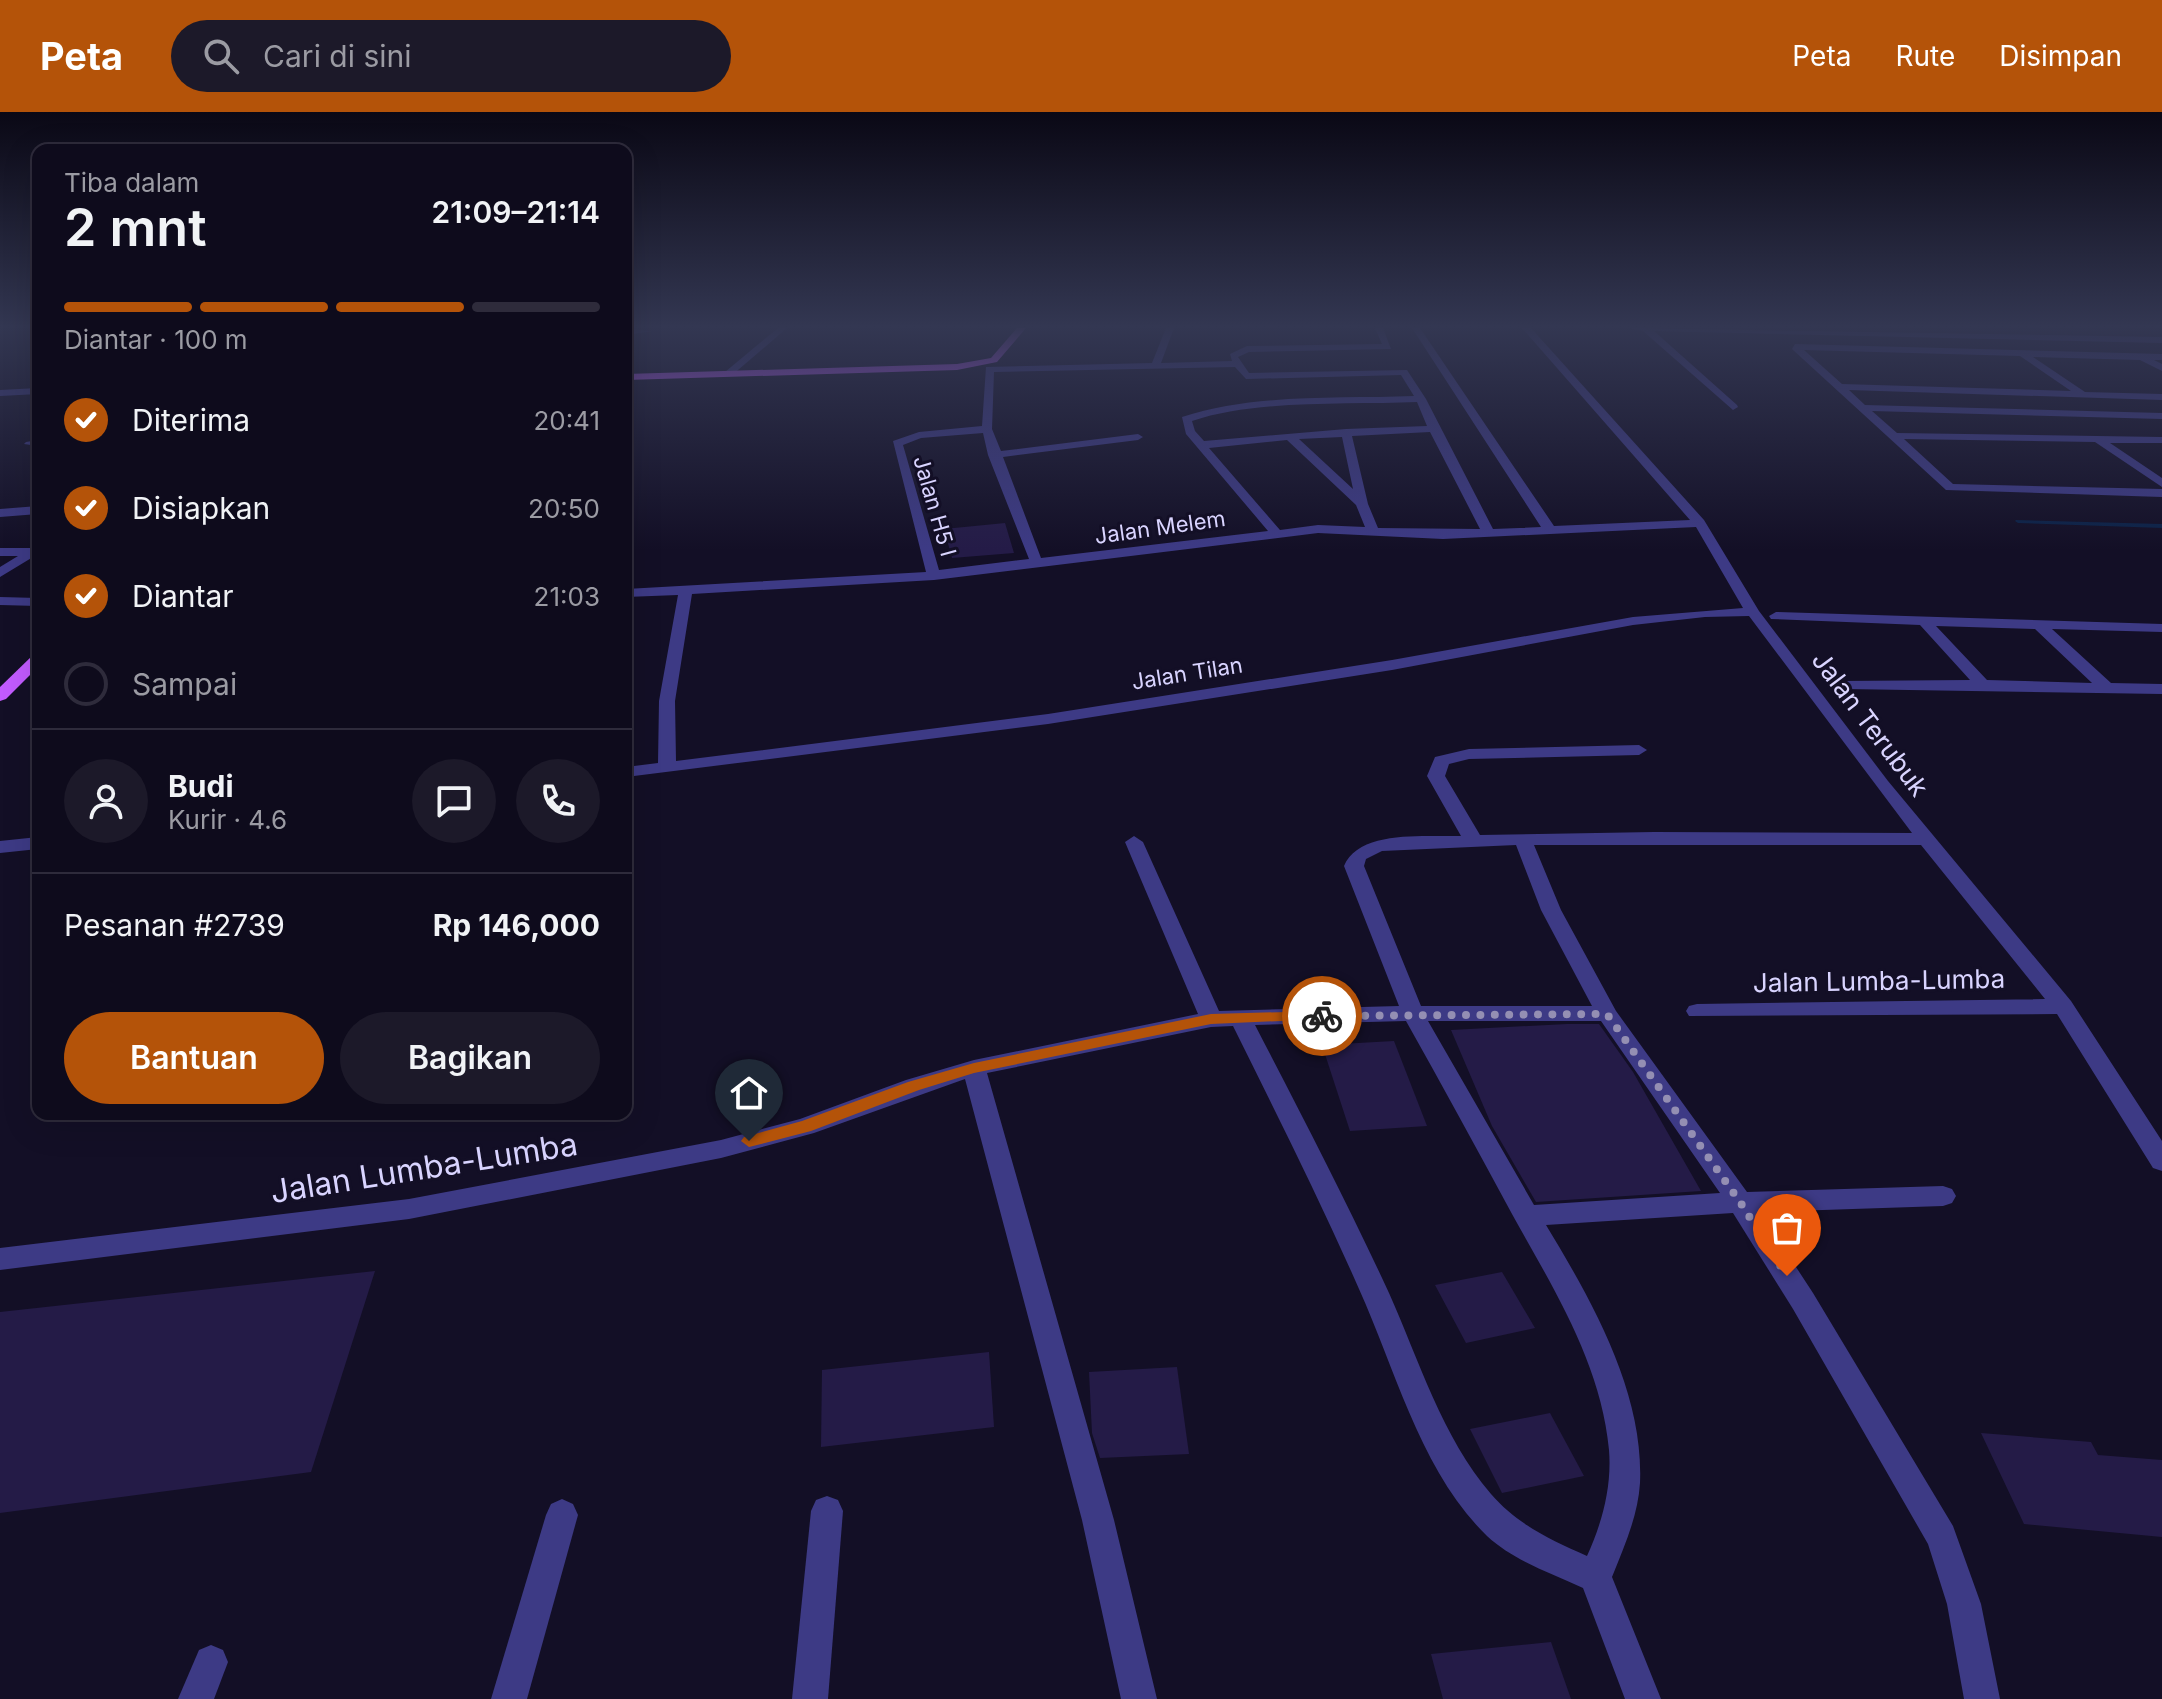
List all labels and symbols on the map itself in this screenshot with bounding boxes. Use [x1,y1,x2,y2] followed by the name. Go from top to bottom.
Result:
[908,453,962,559] street label: Jalan H5 I
[1093,505,1227,549] street label: Jalan Melem
[1806,645,1935,802] street label: Jalan Terubuk
[1130,651,1244,695] street label: Jalan Tilan
[1753,963,2005,998] street label: Jalan Lumba-Lumba
[1282,976,1362,1056] courier
[715,1059,783,1141] pin
[268,1124,580,1211] street label: Jalan Lumba-Lumba
[1753,1194,1821,1276] pin

